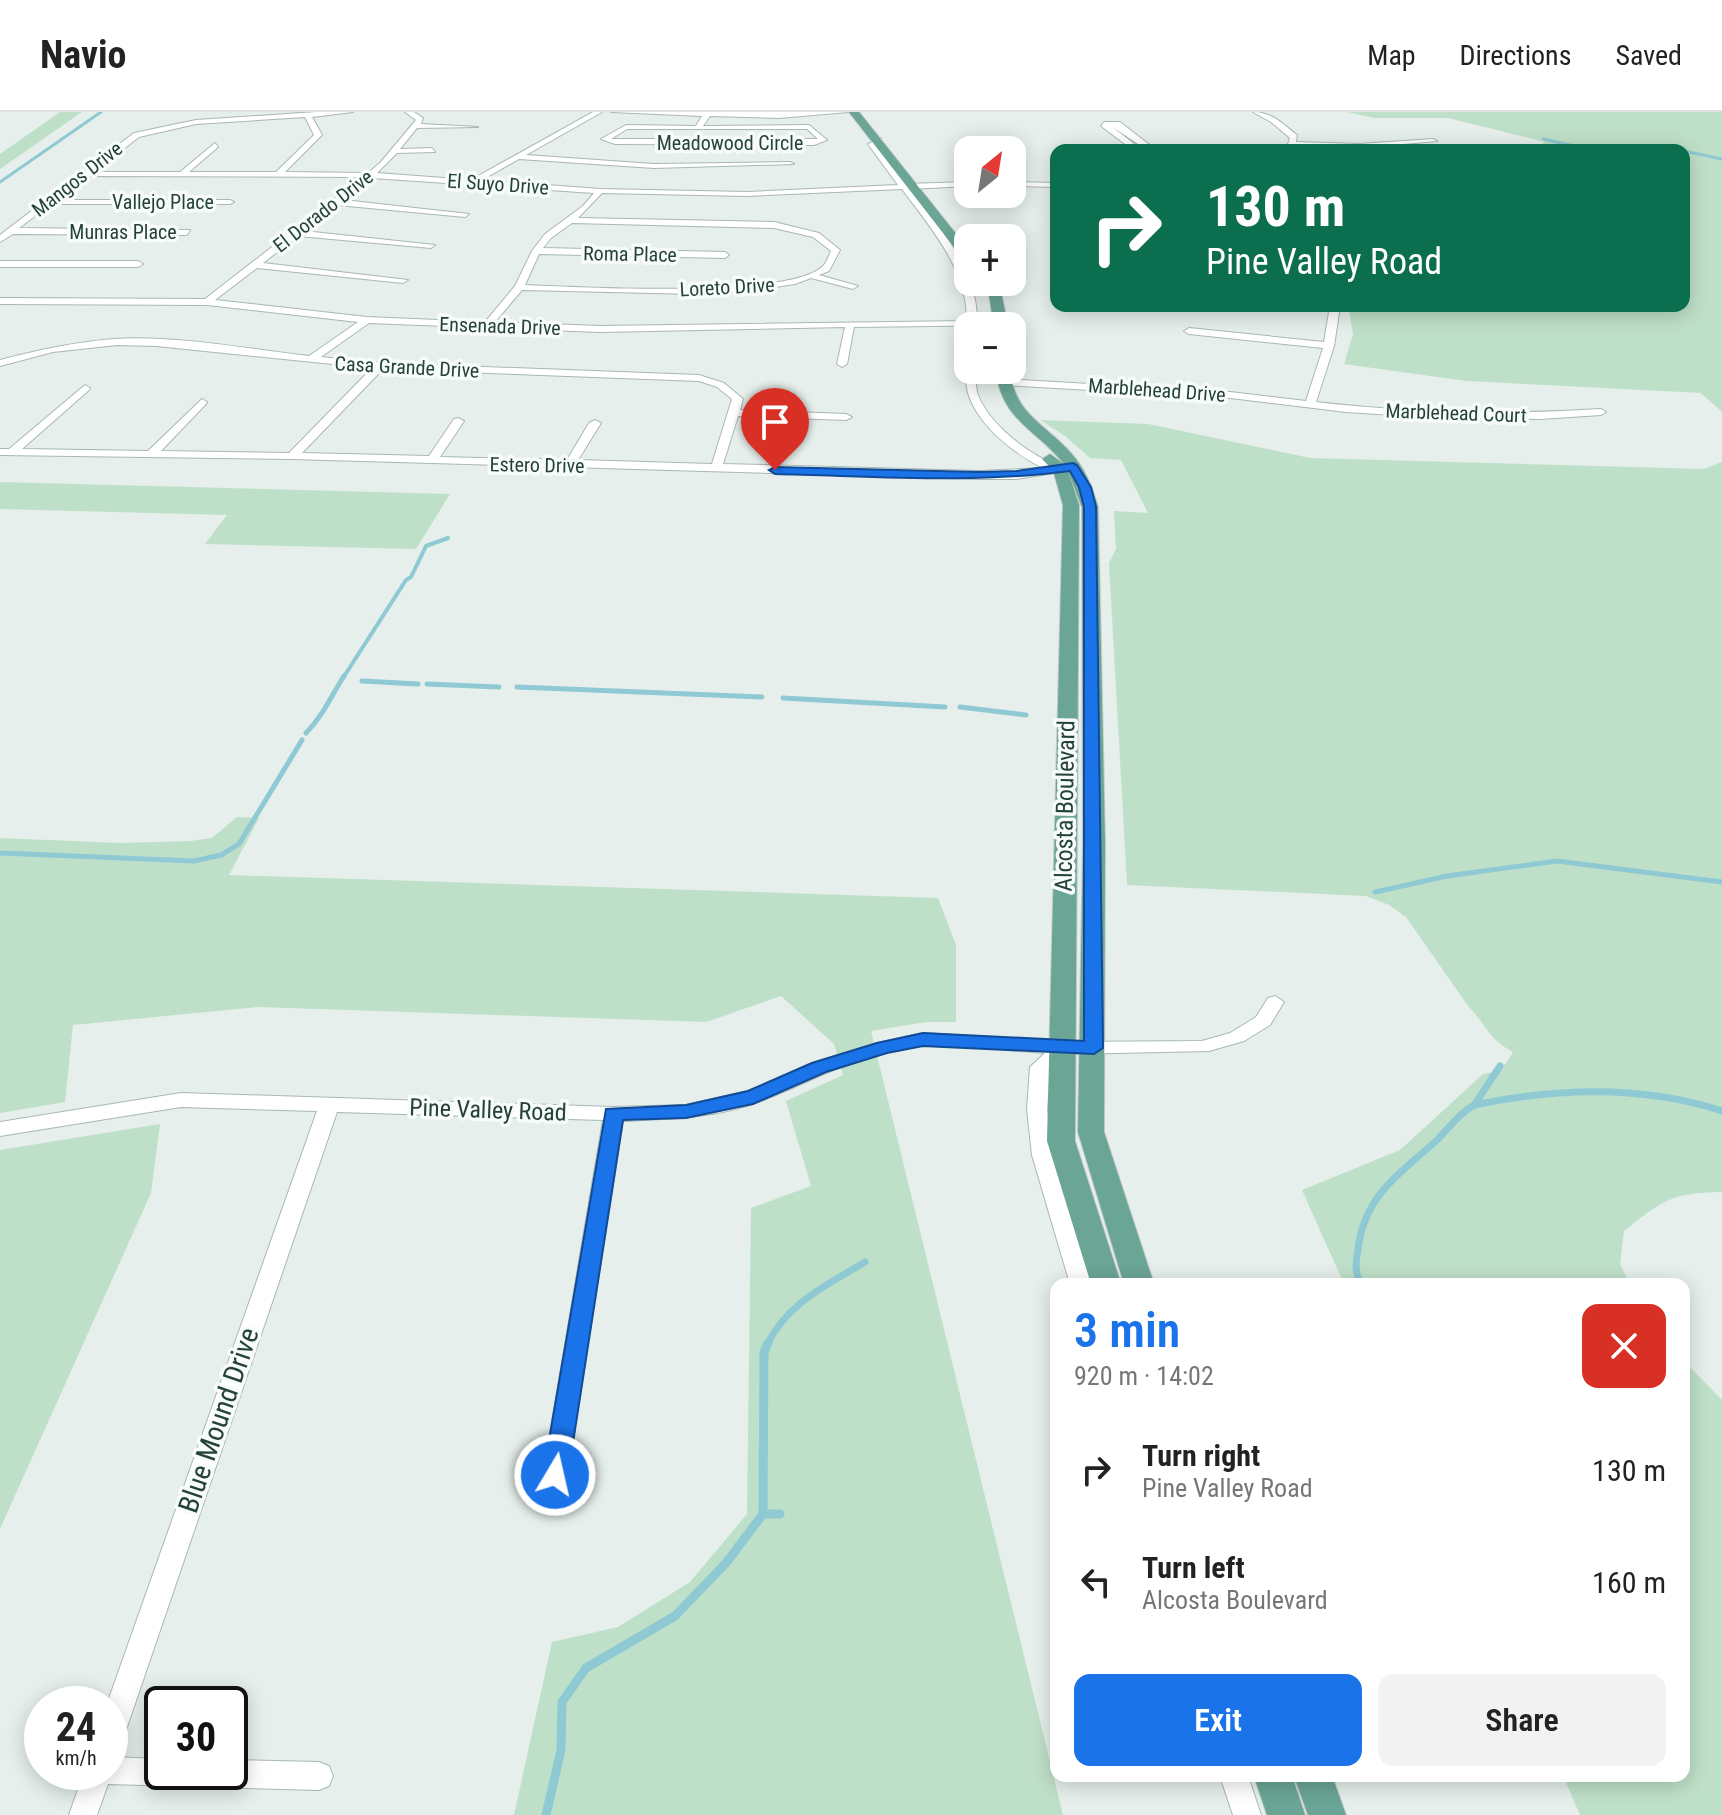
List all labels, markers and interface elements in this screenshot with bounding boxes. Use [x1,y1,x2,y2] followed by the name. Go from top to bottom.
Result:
[40,33,126,77] text: Navio
[1367,39,1416,72] text: Map
[1460,39,1571,72] text: Directions
[1615,39,1682,72] text: Saved
[657,131,803,155] street label: Meadowood Circle
[27,136,127,222] street label: Mangos Drive
[954,136,1026,208] north arrow
[954,136,1026,384] map controls
[268,165,378,257] street label: El Dorado Drive
[446,168,550,200] street label: El Suyo Drive
[1206,174,1345,240] text: 130 m
[1074,176,1178,280] icon: right
[112,190,214,214] street label: Vallejo Place
[69,220,177,244] street label: Munras Place
[954,224,1026,296] button: +
[583,241,677,267] street label: Roma Place
[1206,241,1442,283] text: Pine Valley Road
[679,273,775,301] street label: Loreto Drive
[439,312,561,340] street label: Ensenada Drive
[954,312,1026,384] button: −
[334,351,480,383] street label: Casa Grande Drive
[1088,373,1226,407] street label: Marblehead Drive
[741,388,809,470] pin
[1385,399,1527,427] street label: Marblehead Court
[753,400,797,444] icon: arrive
[489,452,585,478] street label: Estero Drive
[1050,720,1080,892] street label: Alcosta Boulevard
[409,1093,567,1127] street label: Pine Valley Road
[1074,1302,1180,1359] text: 3 min
[1582,1304,1666,1388] button: close
[171,1323,266,1517] street label: Blue Mound Drive
[1074,1361,1214,1391] text: 920 m · 14:02
[513,1433,597,1517] position arrow
[1142,1438,1260,1473] text: Turn right
[1074,1448,1118,1492] icon: right
[1592,1453,1666,1488] text: 130 m
[1142,1473,1313,1503] text: Pine Valley Road
[1142,1550,1245,1585] text: Turn left
[1074,1560,1118,1604] icon: left
[1592,1565,1666,1600] text: 160 m
[1142,1585,1328,1615] text: Alcosta Boulevard
[1074,1674,1362,1766] button: Exit
[1378,1674,1666,1766] button: Share
[144,1686,248,1790] speed limit sign: 30
[56,1704,96,1751] text: 24
[55,1746,97,1770] text: km/h

